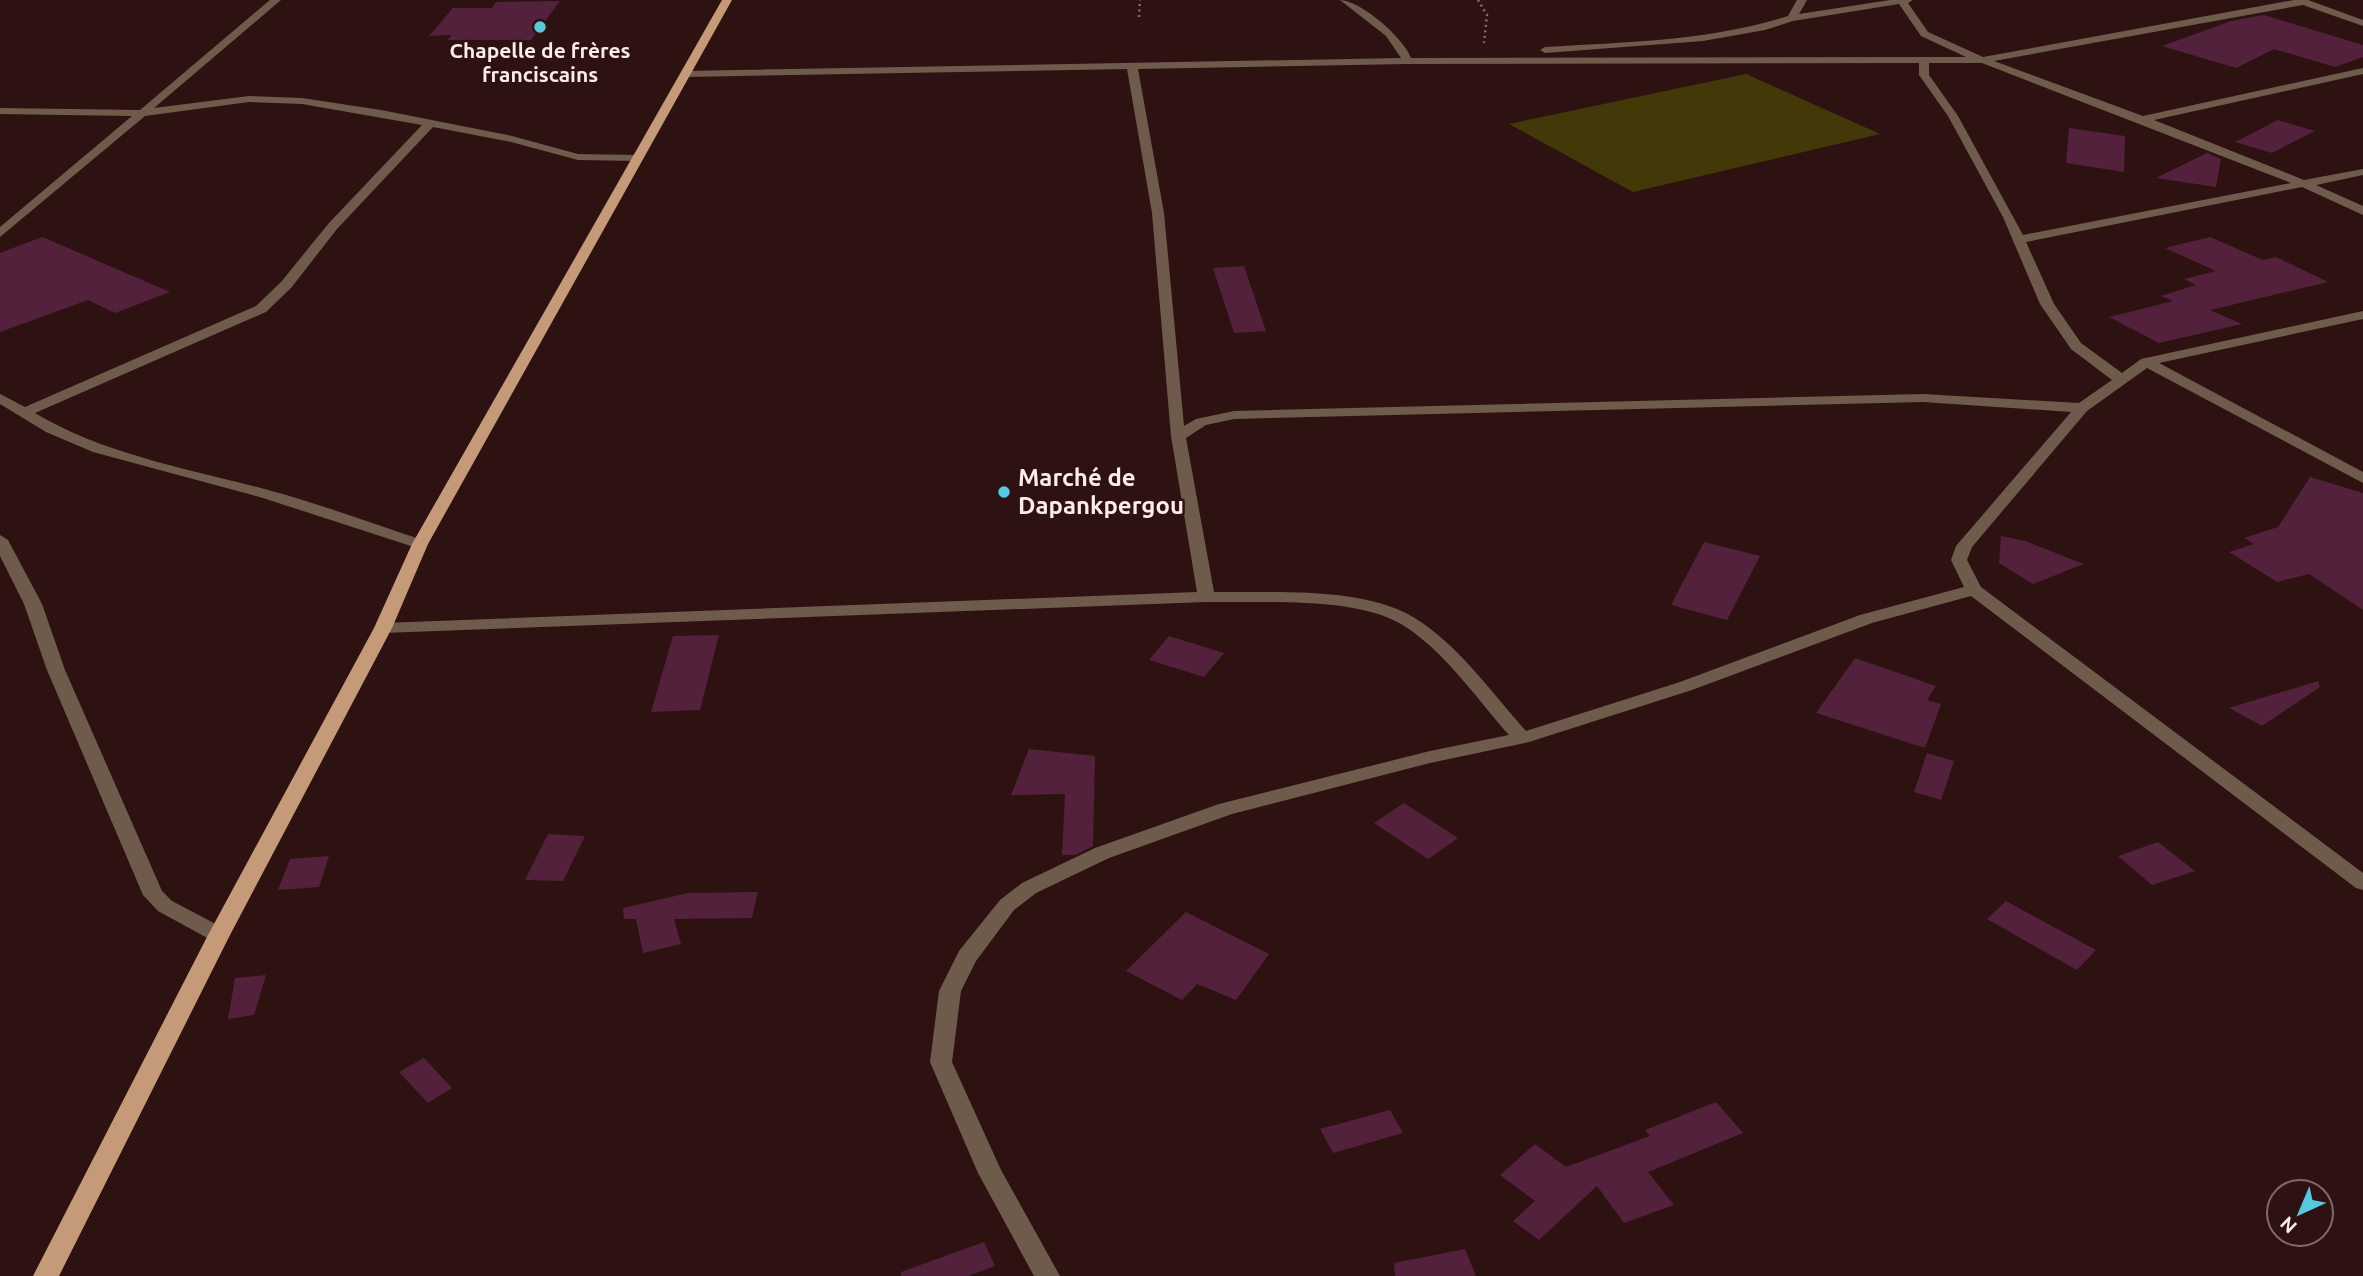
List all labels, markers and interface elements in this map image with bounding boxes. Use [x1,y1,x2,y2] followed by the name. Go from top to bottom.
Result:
[532,19,548,35] marker: Chapelle de frères franciscains
[450,38,631,86] place label: Chapelle de frères franciscains
[1018,464,1184,519] place label: Marché de Dapankpergou
[996,484,1012,500] marker: Marché de Dapankpergou
[2265,1178,2335,1248] north arrow
[2275,1212,2301,1238] text: N

